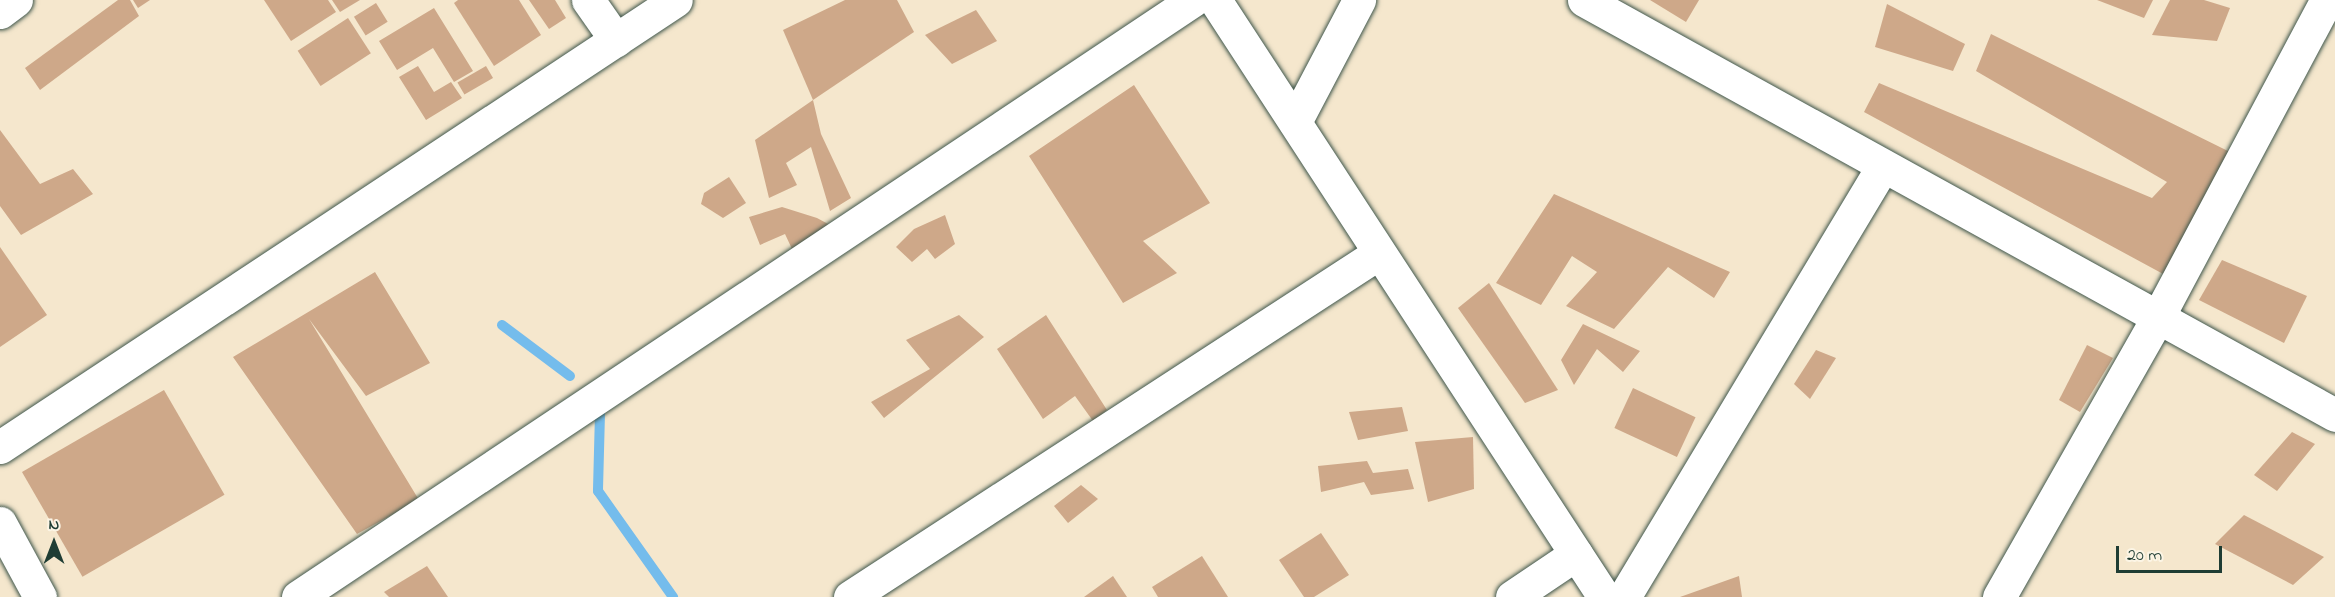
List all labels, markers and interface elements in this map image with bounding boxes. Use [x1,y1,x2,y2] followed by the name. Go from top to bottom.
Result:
[24,513,84,573] north arrow
[49,513,59,537] text: N
[2119,534,2226,572] scale bar
[2127,543,2162,569] text: 20 m

